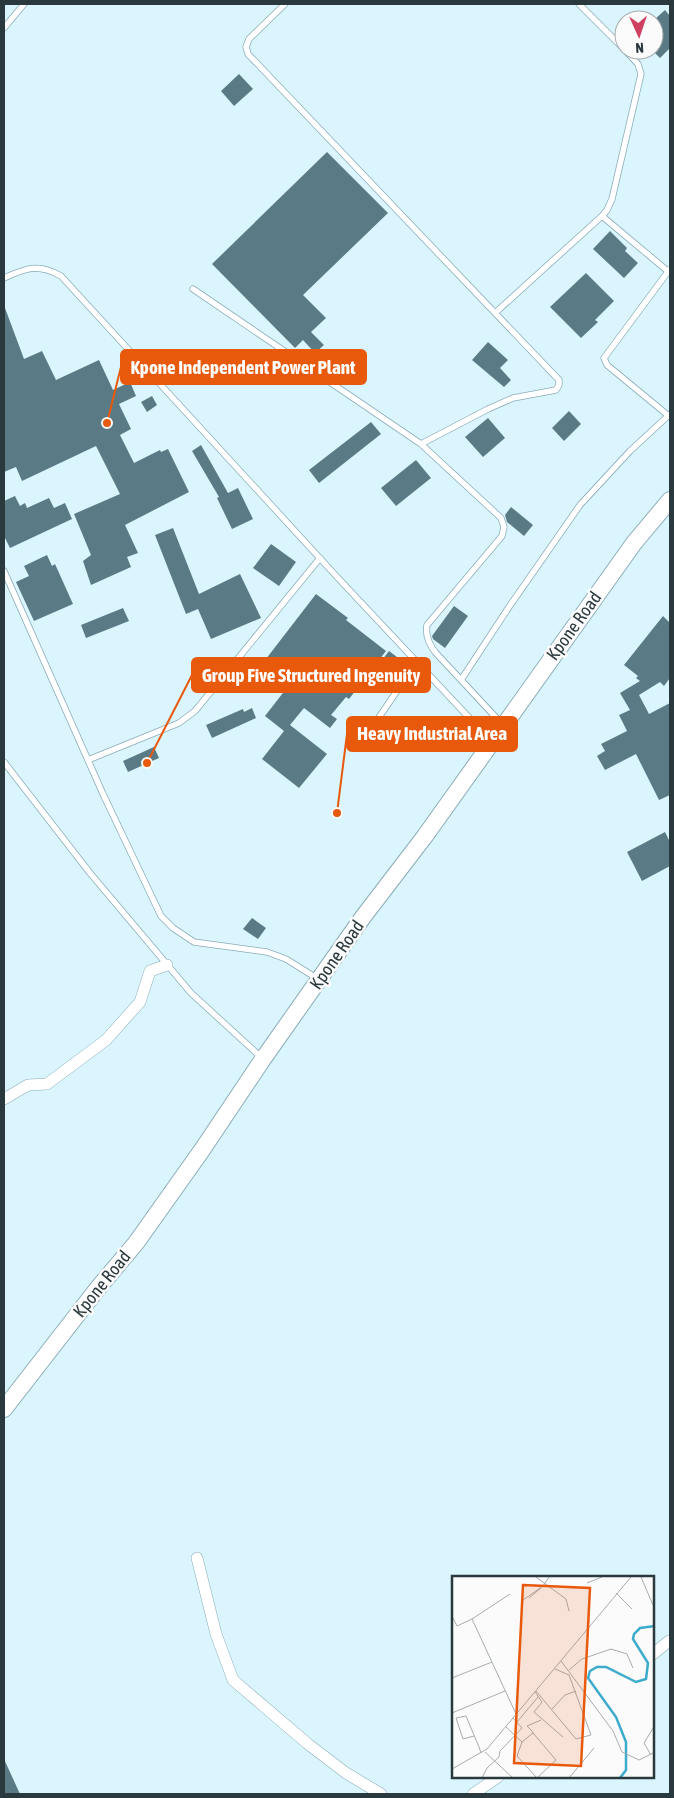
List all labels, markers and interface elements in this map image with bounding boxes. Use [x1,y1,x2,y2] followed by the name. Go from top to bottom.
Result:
[614,10,664,60] north arrow
[635,40,644,56] text: N
[121,350,366,384] callout: Kpone Independent Power Plant
[131,356,356,378] text: Kpone Independent Power Plant
[542,587,605,664] street label: Kpone Road
[192,658,430,692] callout: Group Five Structured Ingenuity
[202,664,420,686] text: Group Five Structured Ingenuity
[347,717,517,751] callout: Heavy Industrial Area
[357,722,507,744] text: Heavy Industrial Area
[305,916,368,993] street label: Kpone Road
[68,1246,135,1321] street label: Kpone Road
[452,1576,654,1778] inset map

